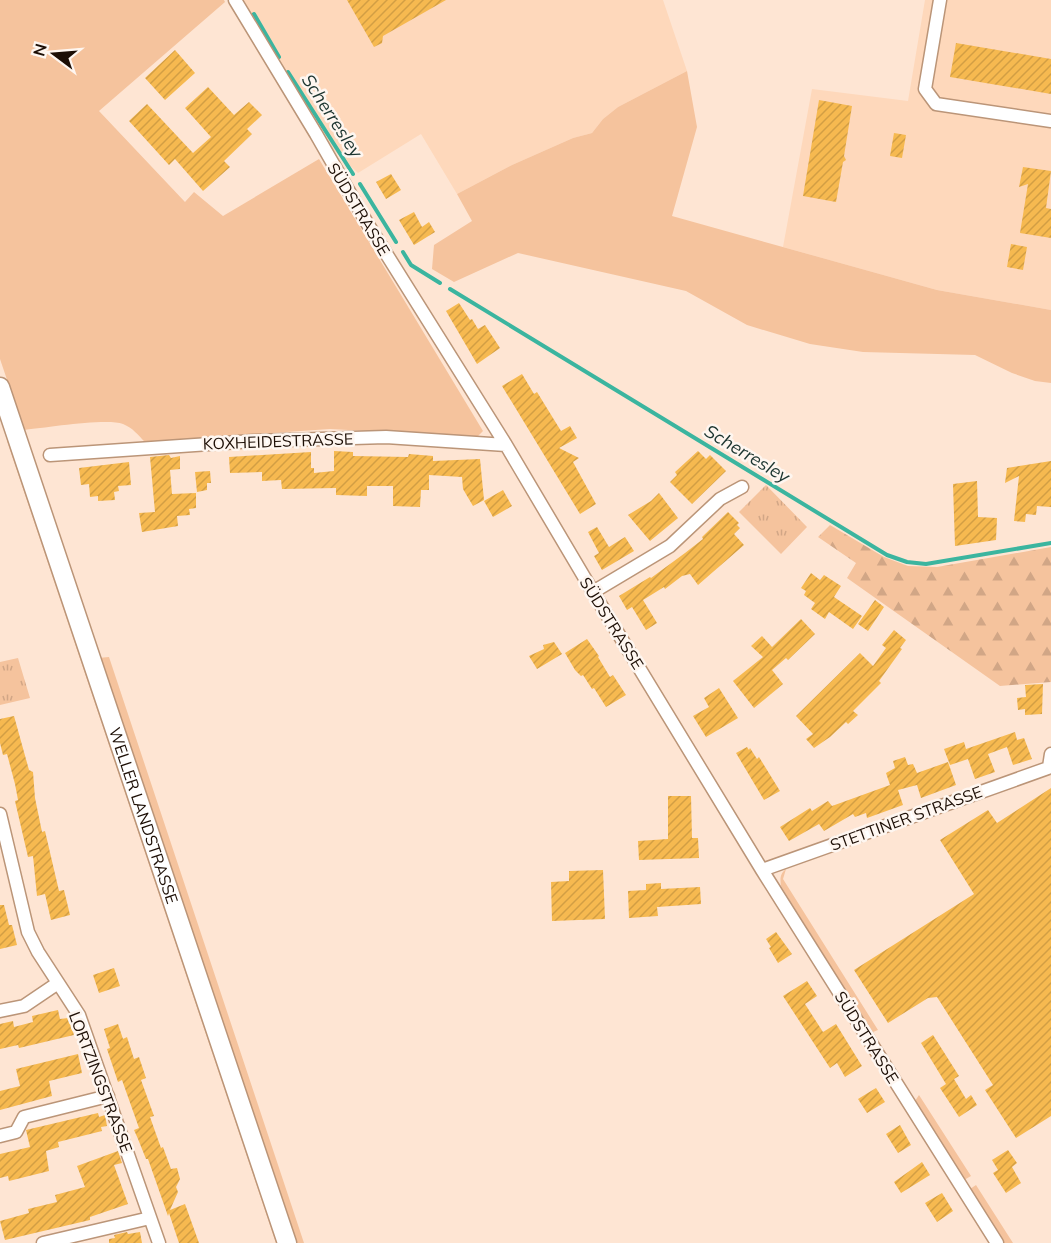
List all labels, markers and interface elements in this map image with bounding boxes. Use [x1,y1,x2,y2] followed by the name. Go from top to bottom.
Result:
[24,24,84,84] north arrow
[28,41,51,58] text: N
[297,69,369,163] water label: Scherresley
[323,159,395,259] street label: SÜDSTRASSE
[700,419,795,489] water label: Scherresley
[203,428,353,454] street label: KOXHEIDESTRASSE
[576,573,648,673] street label: SÜDSTRASSE
[105,725,183,906] street label: WELLER LANDSTRASSE
[827,781,985,855] street label: STETTINER STRASSE
[831,987,903,1087] street label: SÜDSTRASSE
[65,1009,137,1155] street label: LORTZINGSTRASSE

